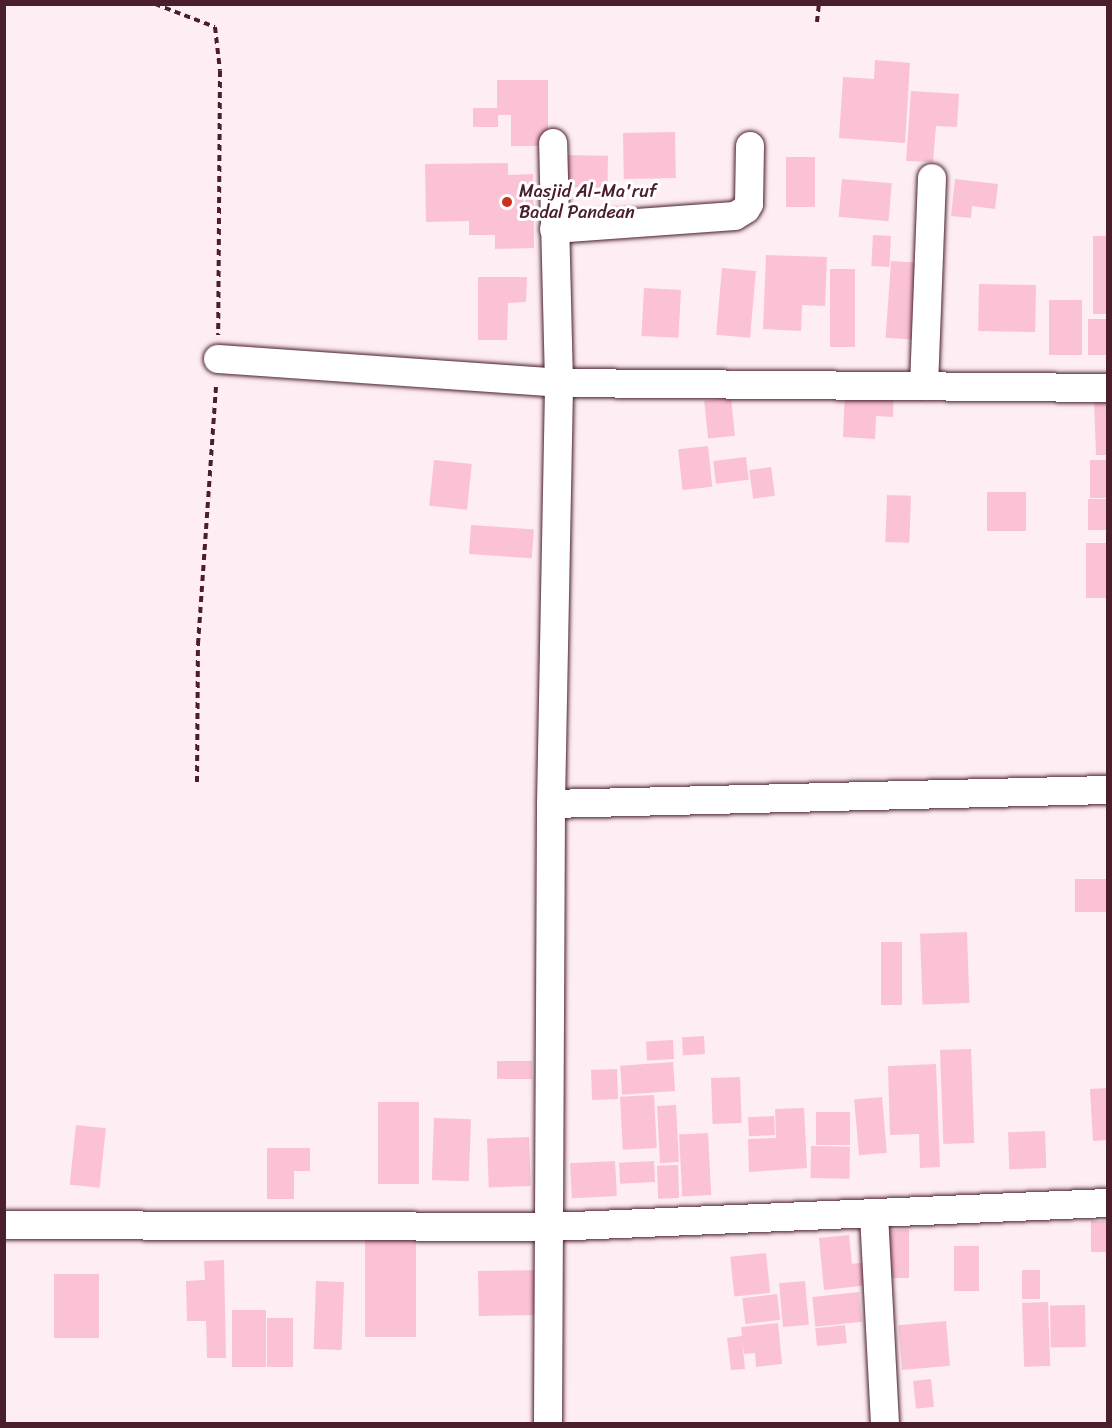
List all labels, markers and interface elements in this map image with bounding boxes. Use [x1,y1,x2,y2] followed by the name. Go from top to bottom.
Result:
[519,181,657,224] place label: Masjid Al-Ma'ruf Badal Pandean
[500,195,514,209] marker: Masjid Al-Ma'ruf Badal Pandean

